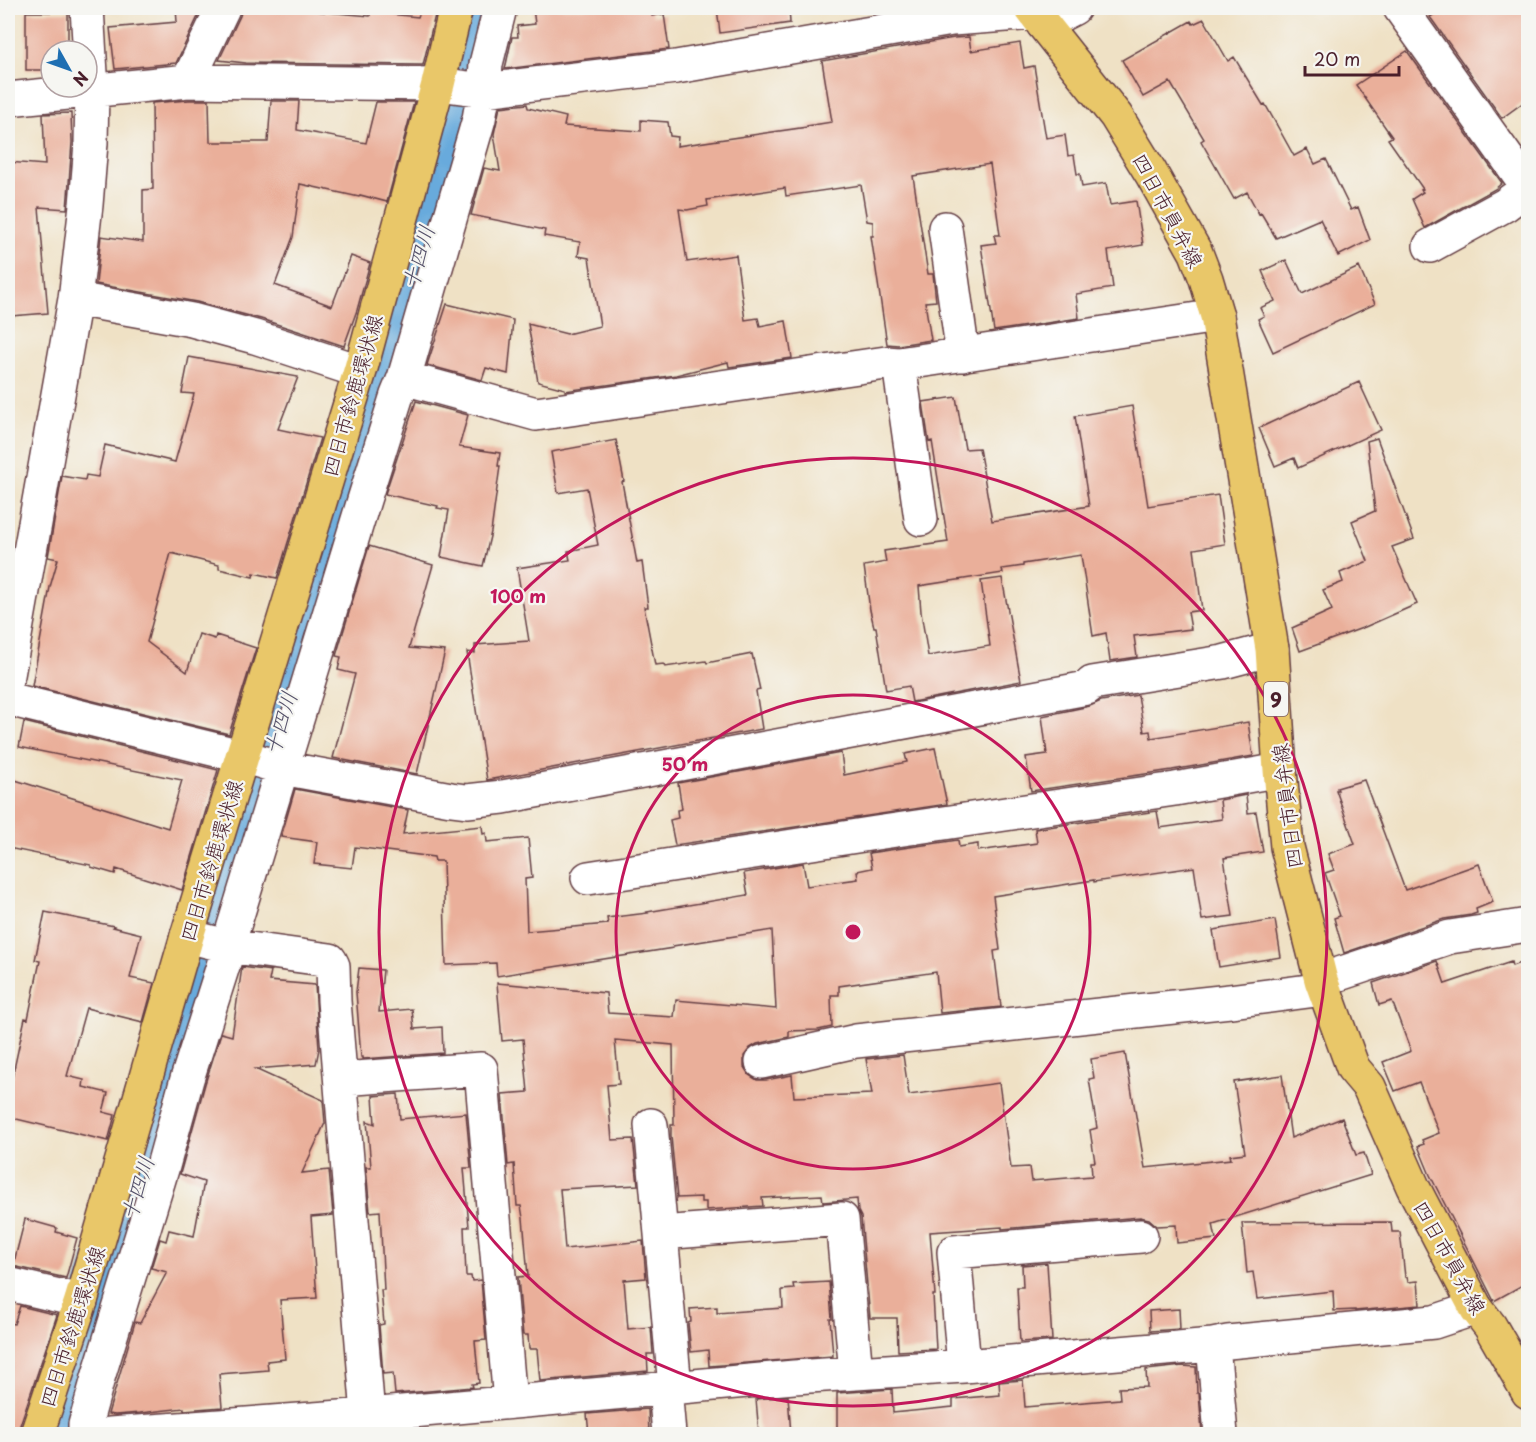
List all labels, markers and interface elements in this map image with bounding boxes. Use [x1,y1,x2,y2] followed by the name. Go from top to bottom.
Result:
[39,39,99,99] north arrow
[1305,39,1400,77] scale bar
[1314,45,1360,72] text: 20 m
[68,67,95,92] text: N
[1125,147,1213,273] street label: 四日市員弁線
[392,221,442,293] water label: 十四川
[312,310,390,480] street label: 四日市鈴鹿環状線
[490,582,546,609] text: 100 m
[1264,682,1288,716] road number: 9
[254,687,304,759] water label: 十四川
[1262,742,1310,870] street label: 四日市員弁線
[662,750,708,777] text: 50 m
[170,775,250,945] street label: 四日市鈴鹿環状線
[843,922,863,942] centre of rings
[111,1152,161,1224] water label: 十四川
[1406,1194,1496,1320] street label: 四日市員弁線
[30,1241,112,1411] street label: 四日市鈴鹿環状線

